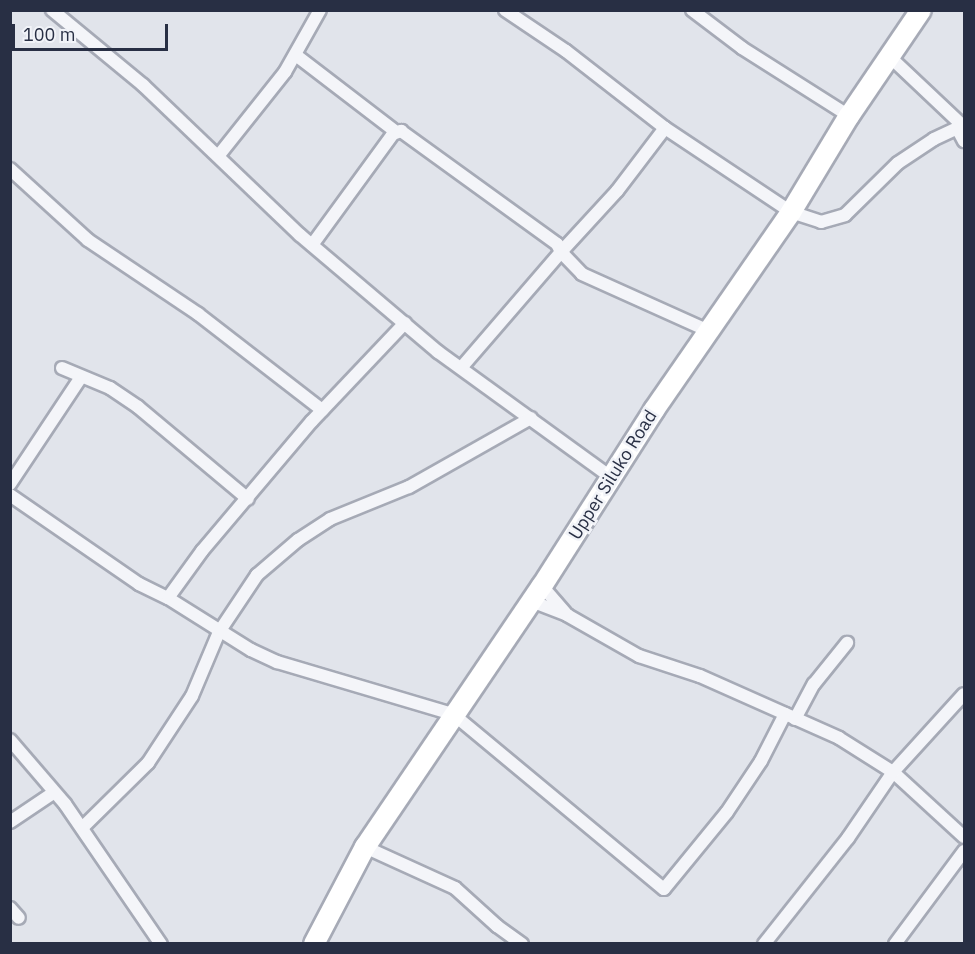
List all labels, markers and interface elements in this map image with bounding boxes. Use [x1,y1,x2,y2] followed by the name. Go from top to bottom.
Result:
[15,12,171,50] scale bar
[23,23,75,46] text: 100 m
[564,406,662,544] street label: Upper Siluko Road

